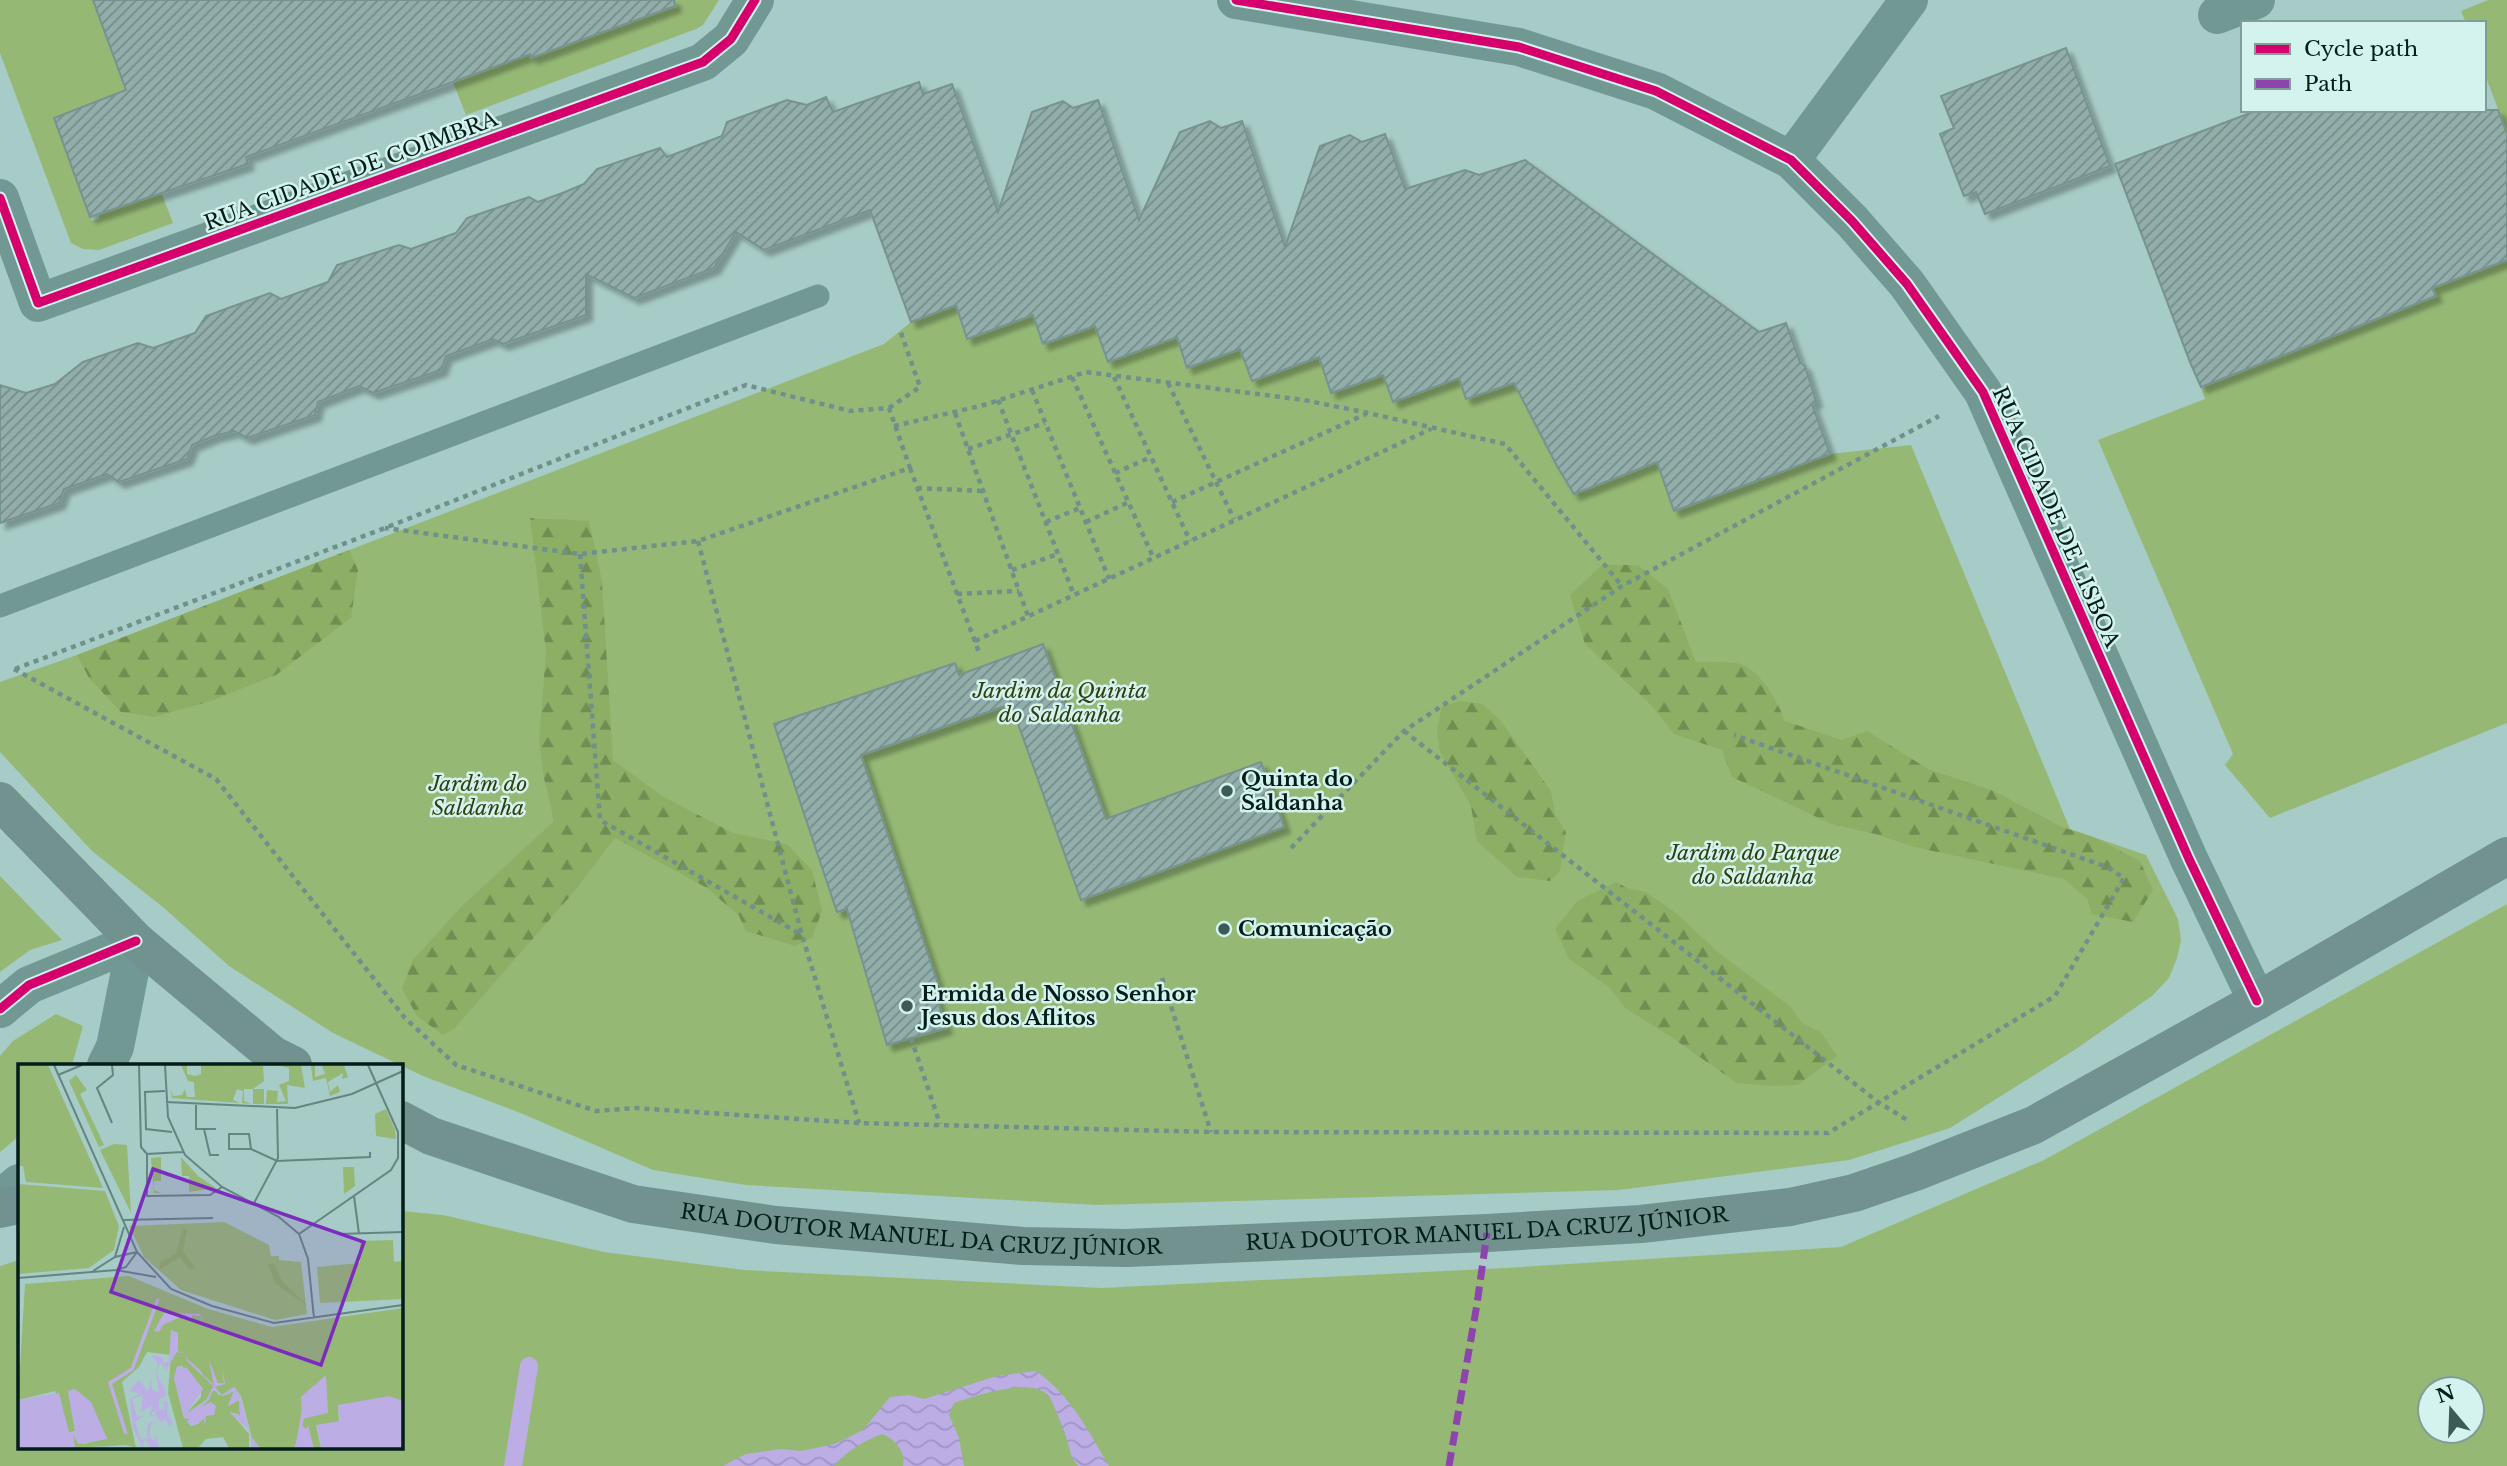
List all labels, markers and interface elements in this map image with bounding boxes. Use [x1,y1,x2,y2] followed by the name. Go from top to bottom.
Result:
[2241,21,2486,112] legend
[2304,36,2418,62] text: Cycle path
[2304,71,2352,97] text: Path
[201,105,502,236] street label: RUA CIDADE DE COIMBRA
[1987,383,2126,652] street label: RUA CIDADE DE LISBOA
[972,678,1147,728] park label: Jardim da Quinta do Saldanha
[1241,766,1353,816] place label: Quinta do Saldanha
[428,771,527,821] park label: Jardim do Saldanha
[1219,783,1235,799] marker: Quinta do Saldanha
[1666,840,1840,890] park label: Jardim do Parque do Saldanha
[1238,916,1392,942] place label: Comunicação
[1216,921,1232,937] marker: Comunicação
[917,981,1196,1031] place label: Ermida de Nosso Senhor Jesus dos Aflitos
[899,998,915,1014] marker: Ermida de Nosso Senhor Jesus dos Aflitos
[18,1064,402,1448] inset map
[679,1198,1164,1261] street label: RUA DOUTOR MANUEL DA CRUZ JÚNIOR
[1245,1201,1731,1256] street label: RUA DOUTOR MANUEL DA CRUZ JÚNIOR
[2416,1375,2486,1445] north arrow
[2433,1381,2458,1408] text: N

